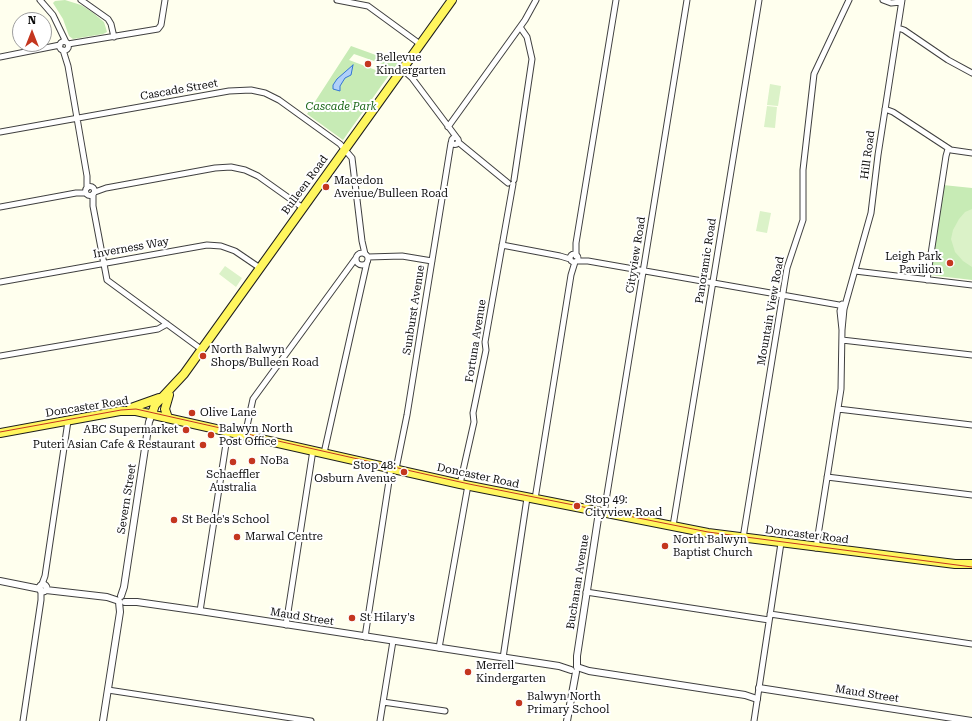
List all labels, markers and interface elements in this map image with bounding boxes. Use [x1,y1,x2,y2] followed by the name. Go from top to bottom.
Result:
[12,12,52,52] north arrow
[28,14,36,27] text: N
[376,51,446,77] place label: Bellevue Kindergarten
[363,59,373,69] marker: Bellevue Kindergarten
[139,77,219,103] street label: Cascade Street
[306,100,376,114] park label: Cascade Park
[858,130,878,180] street label: Hill Road
[279,153,331,217] street label: Bulleen Road
[334,174,448,200] place label: Macedon Avenue/Bulleen Road
[321,182,331,192] marker: Macedon Avenue/Bulleen Road
[623,216,649,294] street label: Cityview Road
[693,217,719,305] street label: Panoramic Road
[92,235,170,261] street label: Inverness Way
[885,250,942,276] place label: Leigh Park Pavilion
[755,255,787,367] street label: Mountain View Road
[945,258,955,268] marker: Leigh Park Pavilion
[400,264,428,356] street label: Sunburst Avenue
[463,299,489,383] street label: Fortuna Avenue
[211,343,319,369] place label: North Balwyn Shops/Bulleen Road
[198,351,208,361] marker: North Balwyn Shops/Bulleen Road
[44,394,130,420] street label: Doncaster Road
[200,406,257,420] place label: Olive Lane
[187,408,197,418] marker: Olive Lane
[219,422,293,448] place label: Balwyn North Post Office
[84,423,178,437] place label: ABC Supermarket
[181,425,191,435] marker: ABC Supermarket
[206,430,216,440] marker: Balwyn North Post Office
[33,438,195,452] place label: Puteri Asian Cafe & Restaurant
[198,440,208,450] marker: Puteri Asian Cafe & Restaurant
[260,454,289,468] place label: NoBa
[247,456,257,466] marker: NoBa
[228,457,238,467] marker: Schaeffler Australia
[314,459,396,485] place label: Stop 48: Osburn Avenue
[435,461,521,491] street label: Doncaster Road
[115,463,139,535] street label: Severn Street
[399,467,409,477] marker: Stop 48: Osburn Avenue
[206,468,260,494] place label: Schaeffler Australia
[585,493,662,519] place label: Stop 49: Cityview Road
[572,501,582,511] marker: Stop 49: Cityview Road
[182,513,269,527] place label: St Bede's School
[169,515,179,525] marker: St Bede's School
[764,523,850,547] street label: Doncaster Road
[245,530,323,544] place label: Marwal Centre
[232,532,242,542] marker: Marwal Centre
[673,533,753,559] place label: North Balwyn Baptist Church
[564,534,592,630] street label: Buchanan Avenue
[660,541,670,551] marker: North Balwyn Baptist Church
[269,605,335,629] street label: Maud Street
[360,611,415,625] place label: St Hilary's
[347,613,357,623] marker: St Hilary's
[476,659,546,685] place label: Merrell Kindergarten
[463,667,473,677] marker: Merrell Kindergarten
[834,682,900,706] street label: Maud Street
[527,690,609,716] place label: Balwyn North Primary School
[514,698,524,708] marker: Balwyn North Primary School

